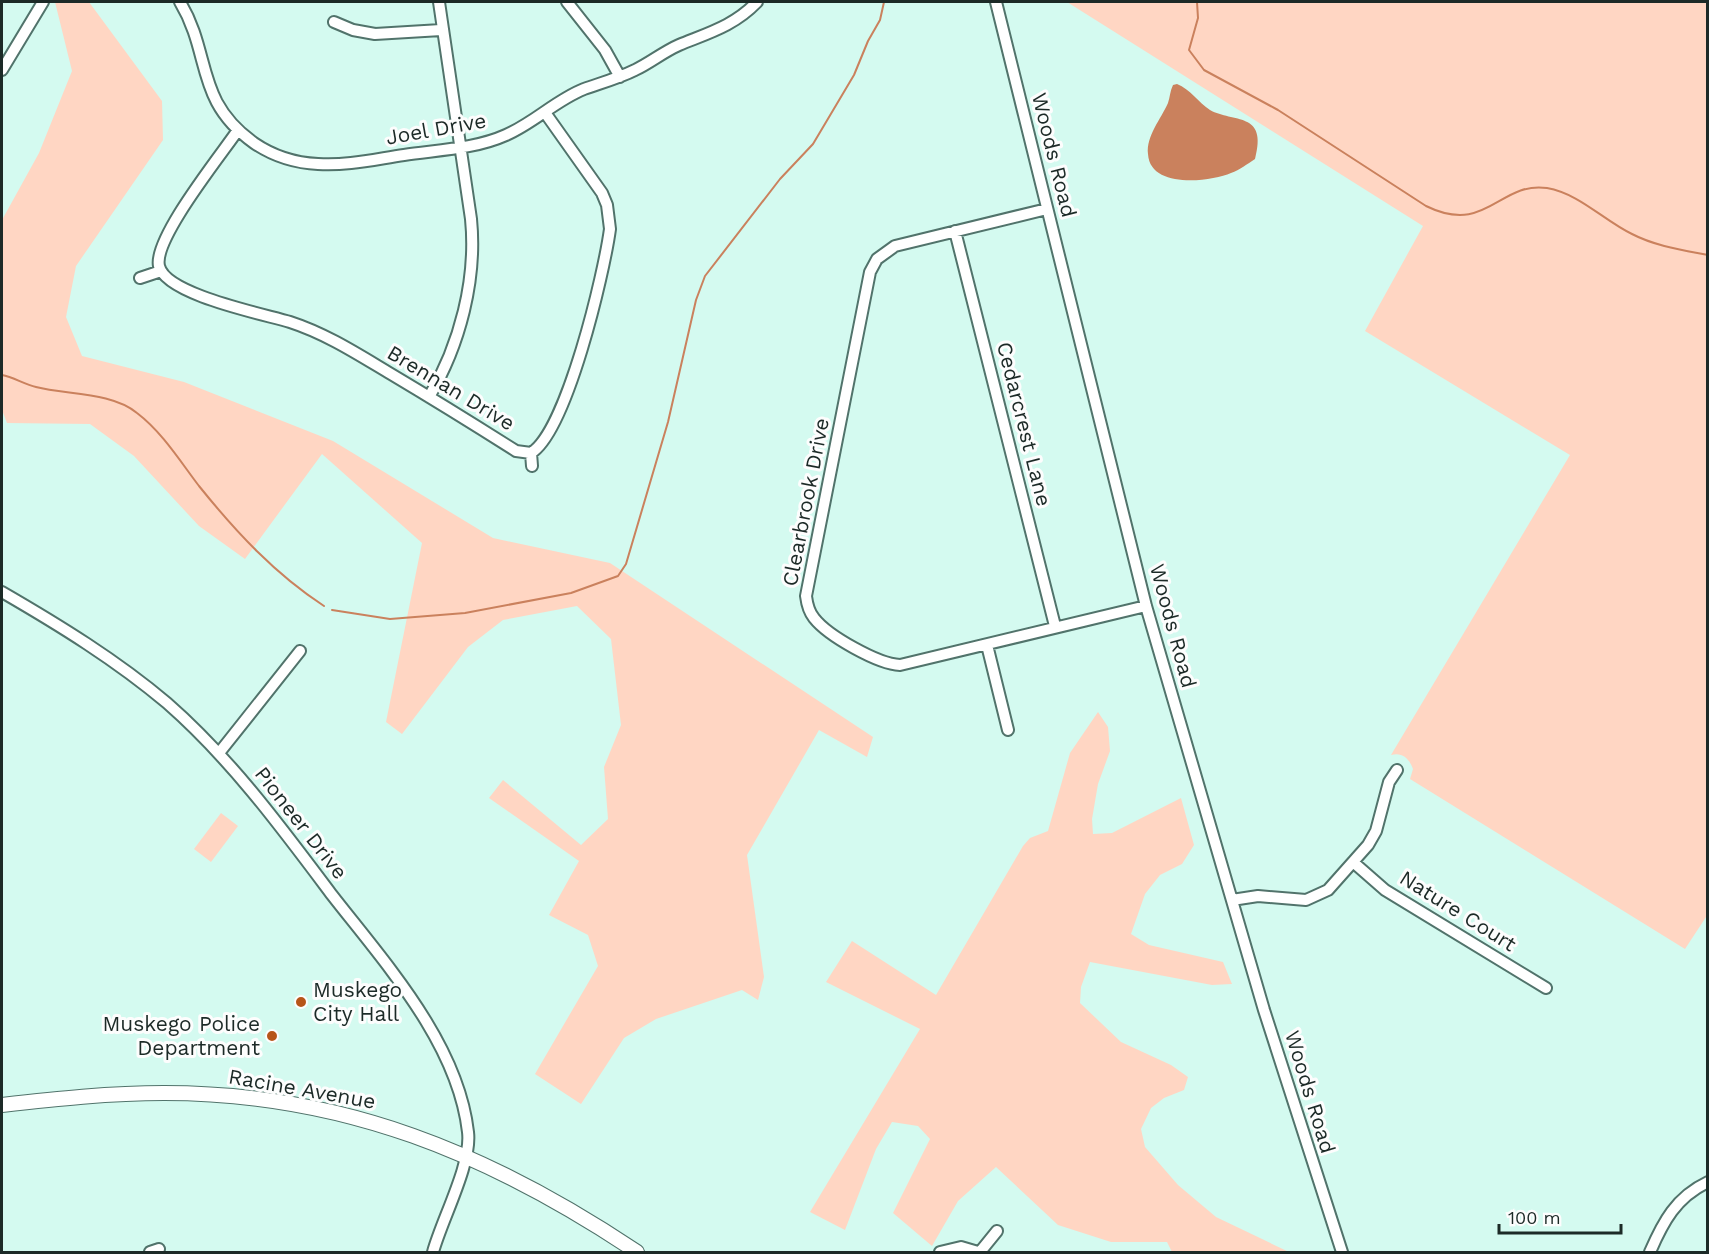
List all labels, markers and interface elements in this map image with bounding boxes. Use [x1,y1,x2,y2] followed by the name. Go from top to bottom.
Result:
[1027,90,1082,220] street label: Woods Road
[384,107,488,150] street label: Joel Drive
[992,339,1057,509] street label: Cedarcrest Lane
[383,340,520,435] street label: Brennan Drive
[777,416,834,588] street label: Clearbrook Drive
[1145,561,1202,691] street label: Woods Road
[250,762,353,884] street label: Pioneer Drive
[1395,865,1521,956] street label: Nature Court
[313,977,402,1026] place label: Muskego City Hall
[294,995,308,1009] marker: Muskego City Hall
[103,1011,260,1060] place label: Muskego Police Department
[1280,1027,1341,1156] street label: Woods Road
[265,1029,279,1043] marker: Muskego Police Department
[227,1063,378,1114] street label: Racine Avenue
[1499,1197,1620,1235] scale bar
[1508,1207,1561,1228] text: 100 m

